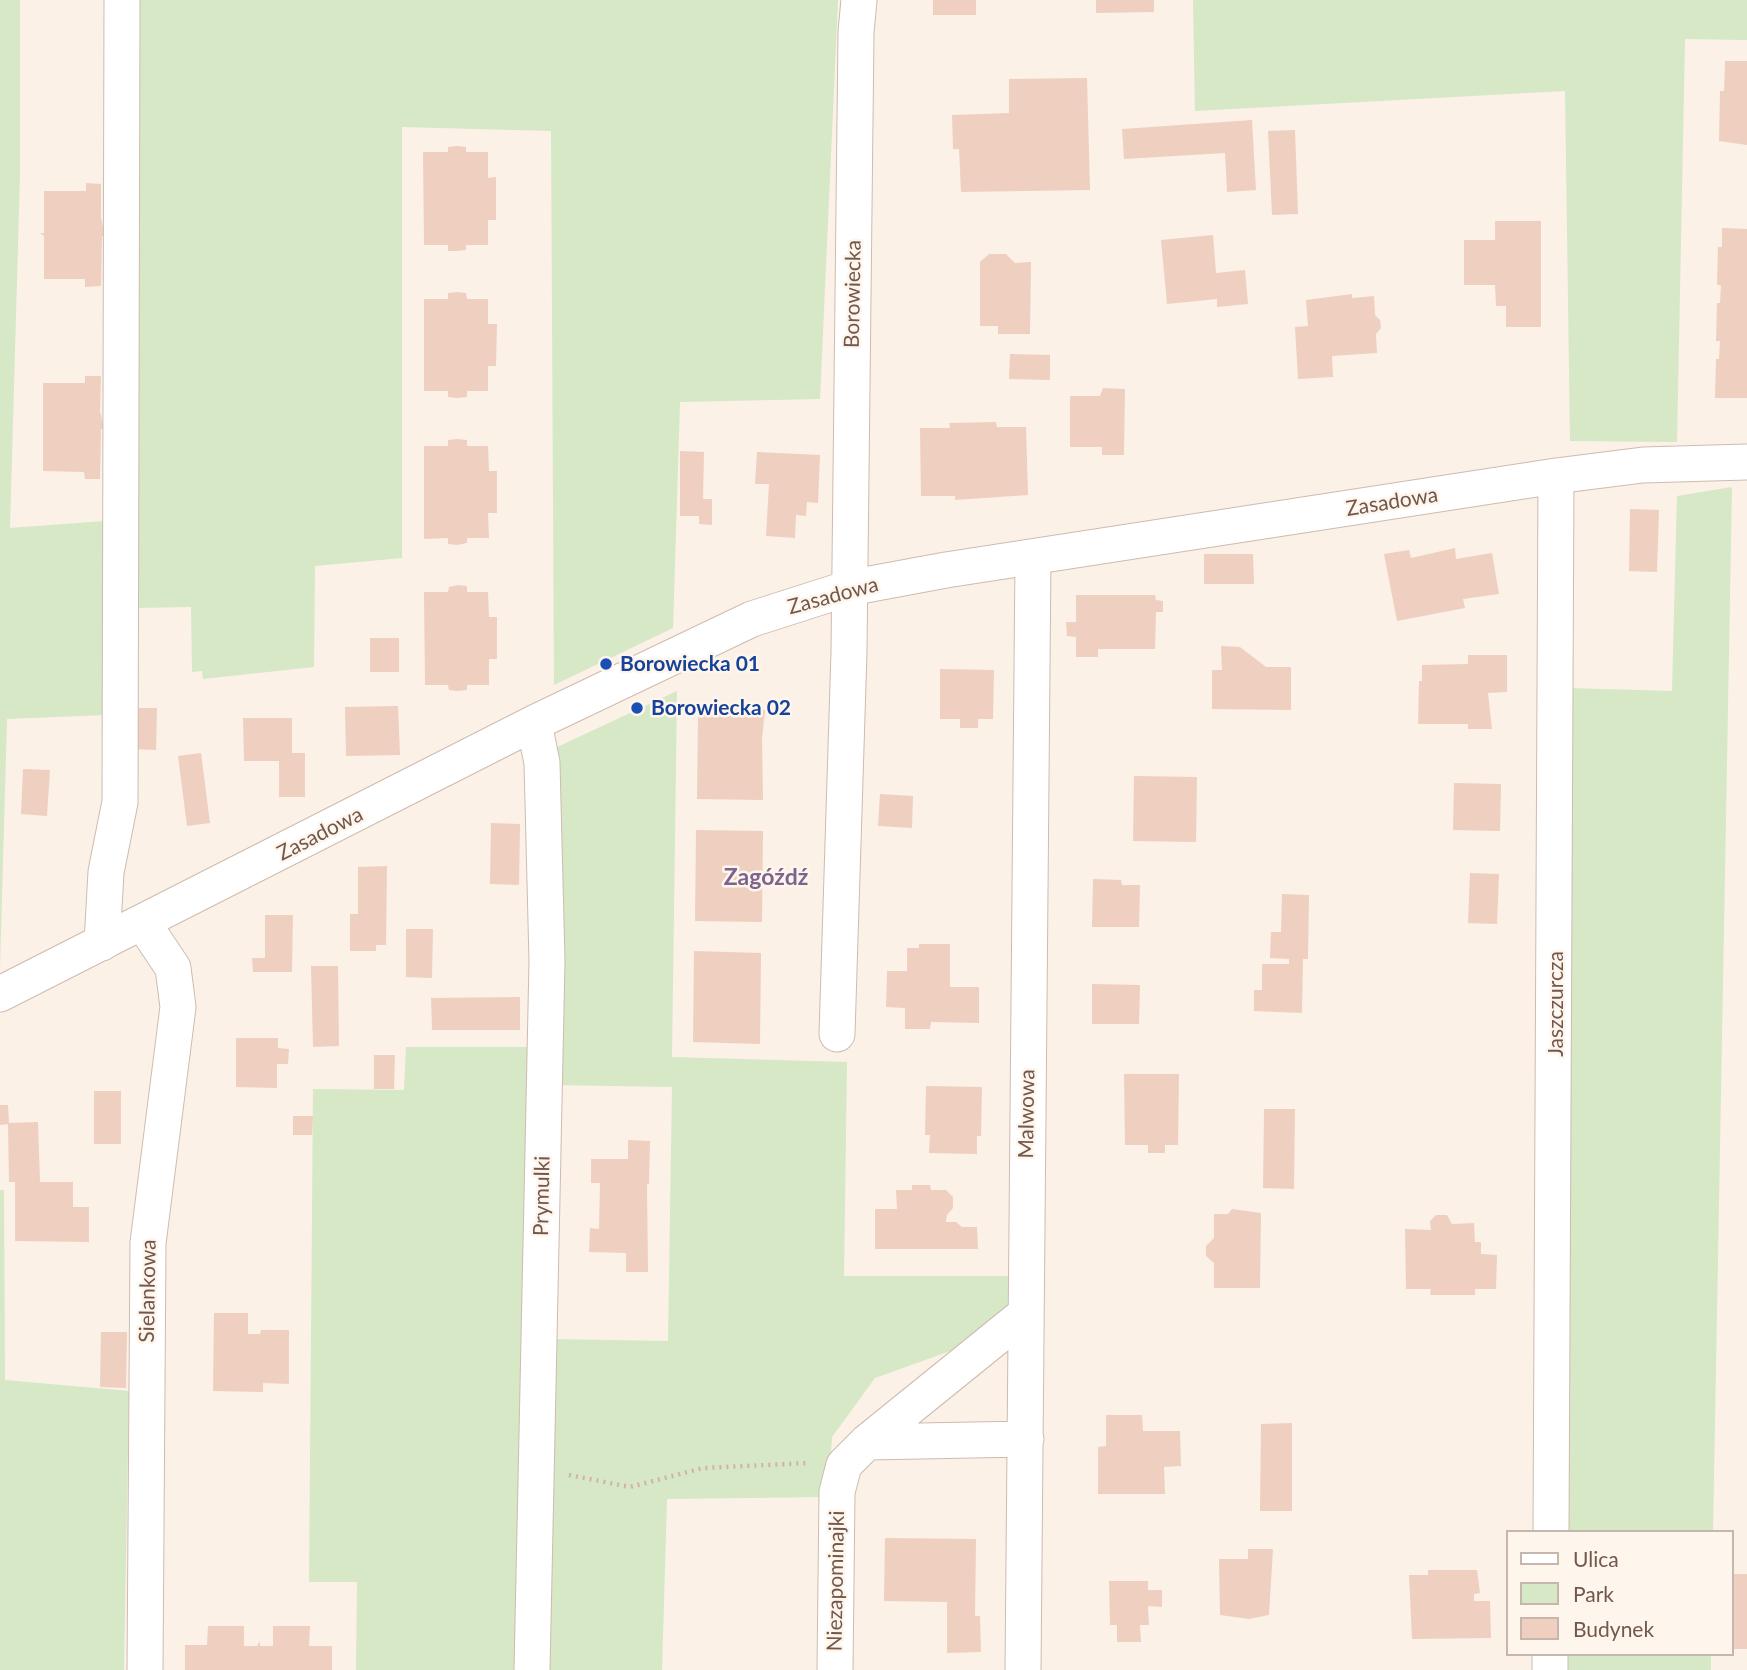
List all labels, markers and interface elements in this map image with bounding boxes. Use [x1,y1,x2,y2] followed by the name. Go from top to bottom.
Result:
[839,240,867,348] street label: Borowiecka
[1344,482,1440,522] street label: Zasadowa
[785,572,881,620] street label: Zasadowa
[620,651,760,677] place label: Borowiecka 01
[598,656,614,672] marker: Borowiecka 01
[651,695,791,721] place label: Borowiecka 02
[629,700,645,716] marker: Borowiecka 02
[273,802,367,866] street label: Zasadowa
[724,864,808,892] district label: Zagóźdź
[1543,951,1569,1057] street label: Jaszczurcza
[1014,1069,1040,1159] street label: Malwowa
[529,1156,555,1236] street label: Prymulki
[135,1239,161,1343] street label: Sielankowa
[822,1510,850,1652] street label: Niezapominajki
[1506,1530,1733,1656] legend
[1573,1546,1619,1571] text: Ulica
[1573,1581,1614,1606] text: Park
[1573,1616,1654,1641] text: Budynek

